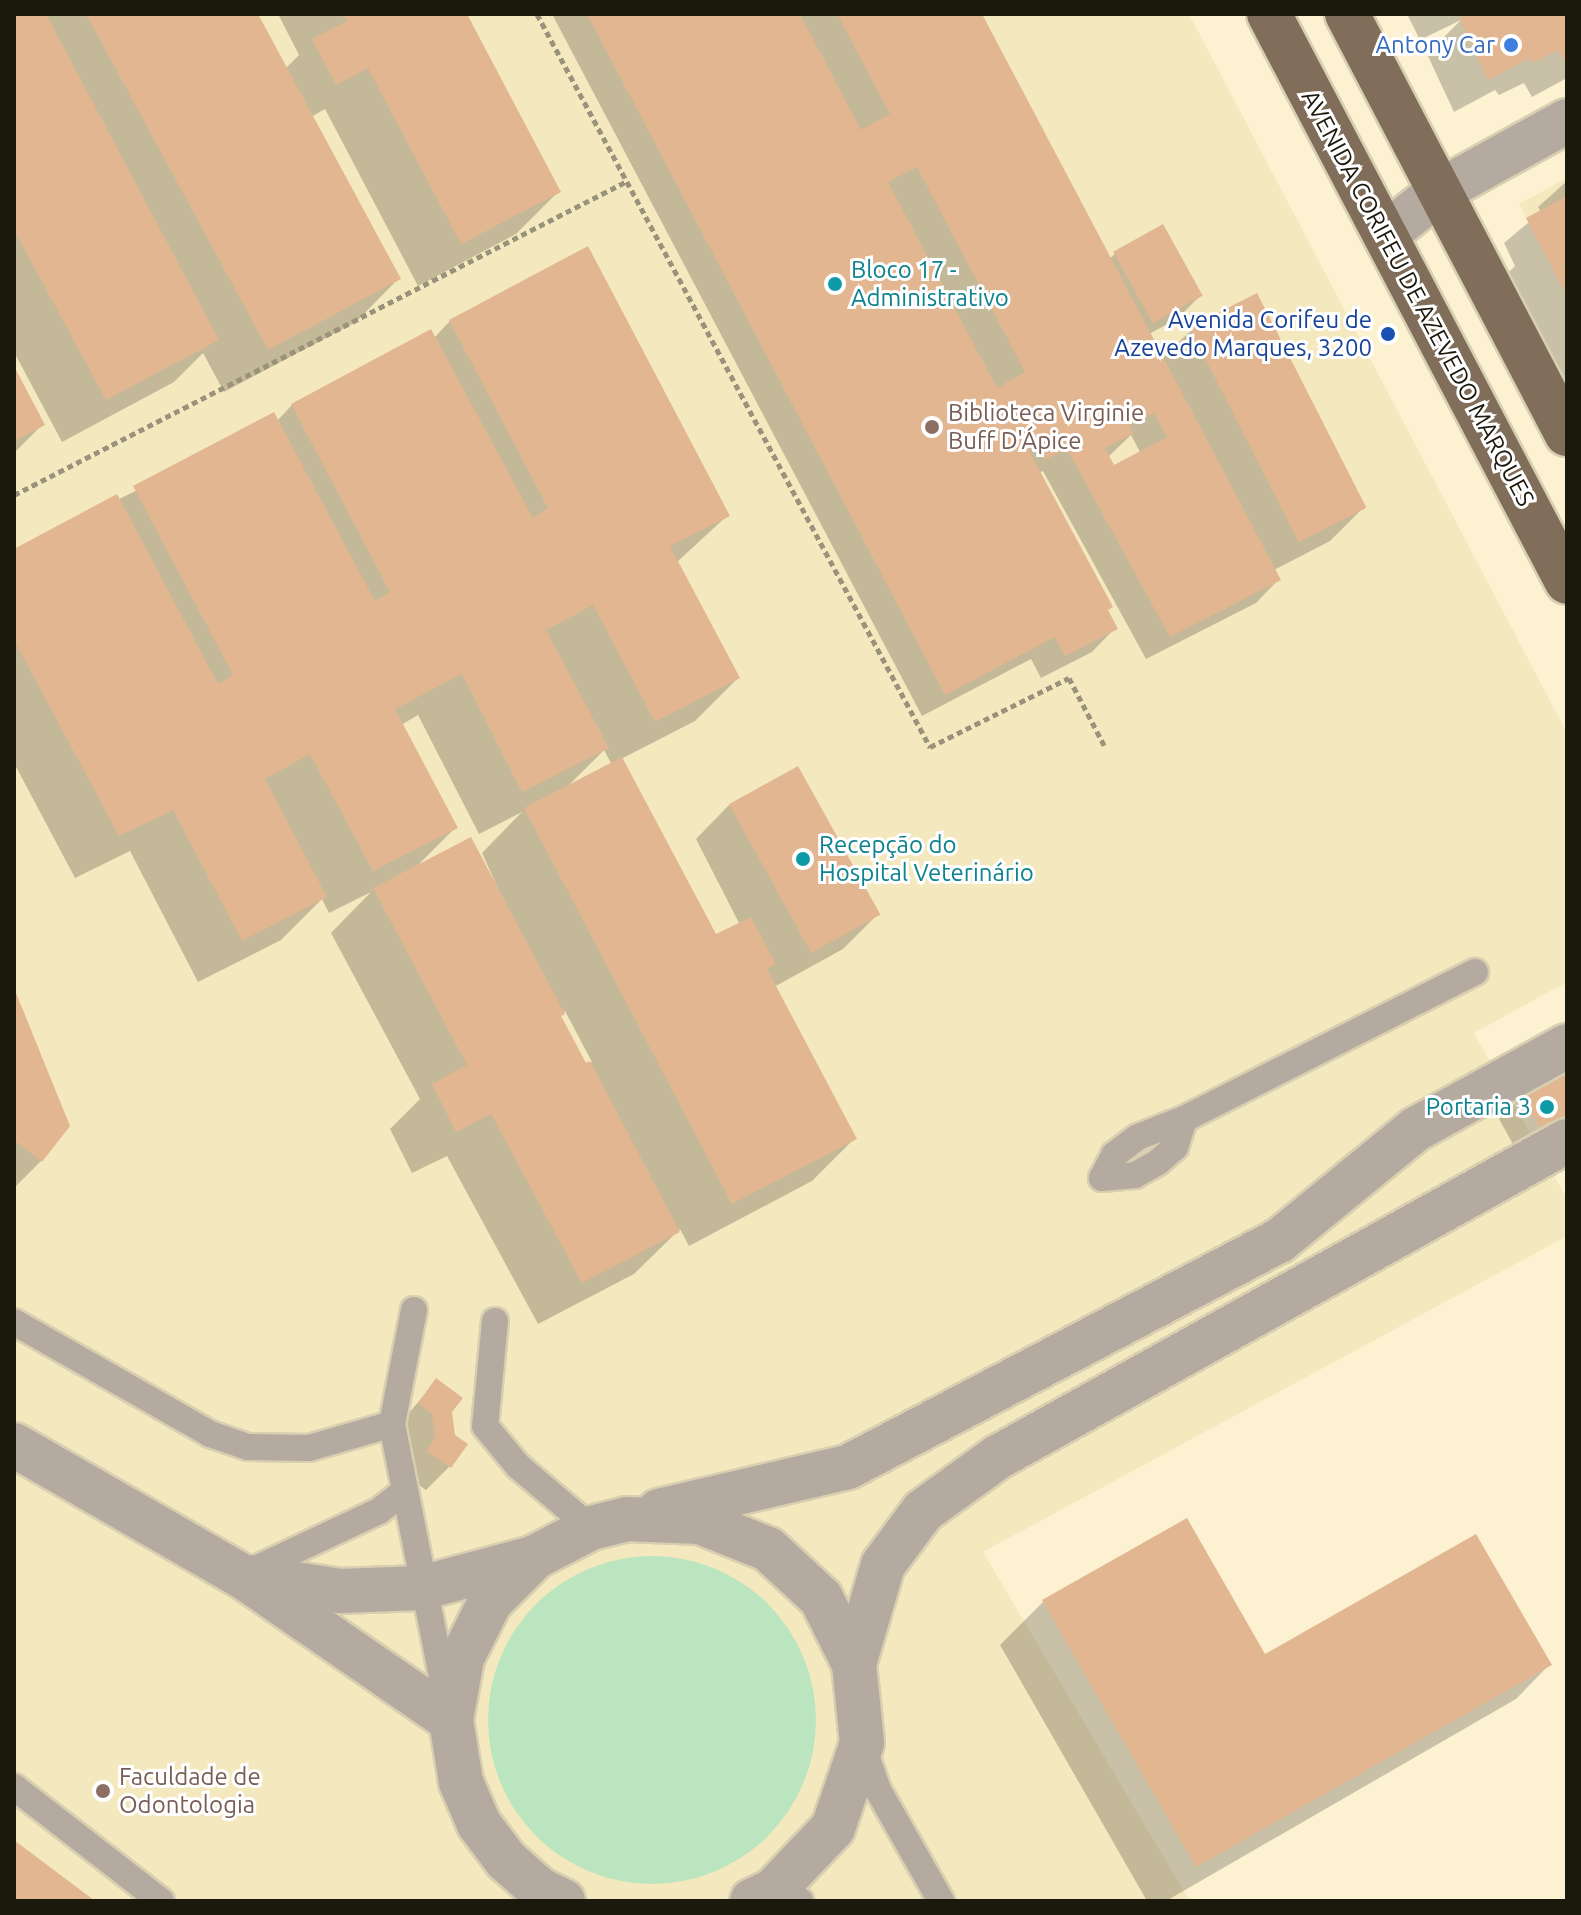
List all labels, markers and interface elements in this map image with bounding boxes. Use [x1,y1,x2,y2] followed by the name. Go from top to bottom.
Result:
[1376,31,1495,59] place label: Antony Car
[1502,36,1520,54] marker: Antony Car
[1296,85,1540,511] street label: AVENIDA CORIFEU DE AZEVEDO MARQUES
[851,256,1009,312] place label: Bloco 17 - Administrativo
[826,275,844,293] marker: Bloco 17 - Administrativo
[1114,306,1372,362] place label: Avenida Corifeu de Azevedo Marques, 3200
[1379,325,1397,343] marker: Avenida Corifeu de Azevedo Marques, 3200
[948,399,1144,455] place label: Biblioteca Virginie Buff D'Ápice
[923,418,941,436] marker: Biblioteca Virginie Buff D'Ápice
[819,831,1034,887] place label: Recepção do Hospital Veterinário
[794,850,812,868] marker: Recepção do Hospital Veterinário
[1426,1093,1531,1121] place label: Portaria 3
[1538,1098,1556,1116] marker: Portaria 3
[119,1763,261,1819] place label: Faculdade de Odontologia
[94,1782,112,1800] marker: Faculdade de Odontologia

